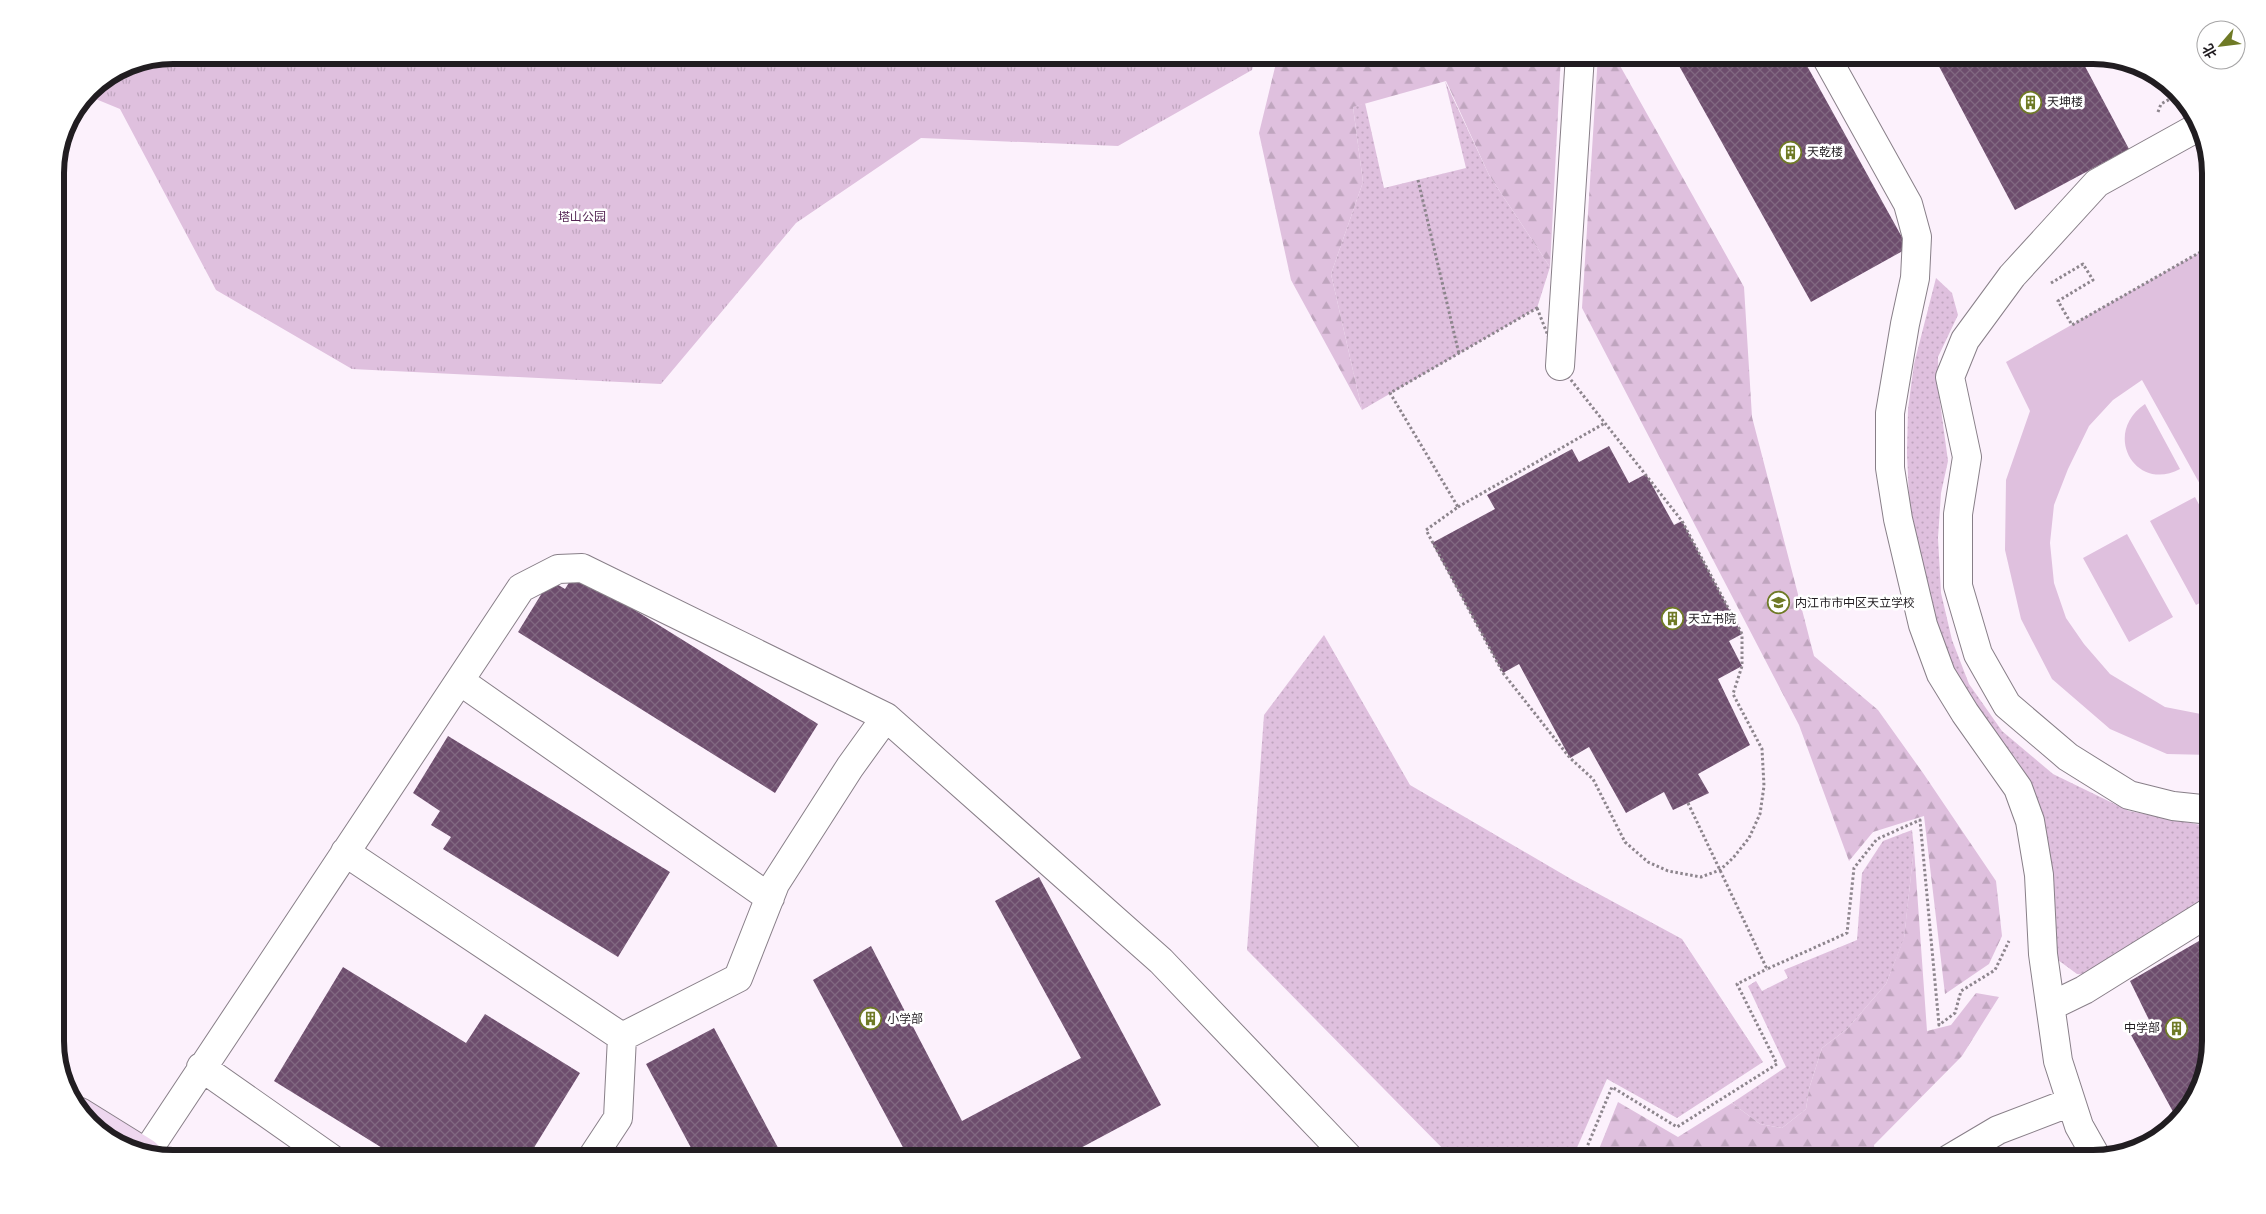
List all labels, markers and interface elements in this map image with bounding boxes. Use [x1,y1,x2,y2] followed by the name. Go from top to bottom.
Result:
[2196,20,2246,70] north arrow
[2197,41,2221,62] text: 北
[2019,90,2043,114] building icon: 天坤楼
[2047,93,2083,110] place label: 天坤楼
[1779,140,1803,164] building icon: 天乾楼
[1807,143,1843,160] place label: 天乾楼
[558,208,606,225] park label: 塔山公园
[1767,591,1791,615] school or university icon: 内江市市中区天立学校
[1795,594,1915,611] place label: 内江市市中区天立学校
[1660,607,1684,631] building icon: 天立书院
[1688,610,1736,627] place label: 天立书院
[859,1007,883,1031] building icon: 小学部
[887,1010,923,1027] place label: 小学部
[2164,1016,2188,1040] building icon: 中学部
[2124,1019,2160,1036] place label: 中学部

